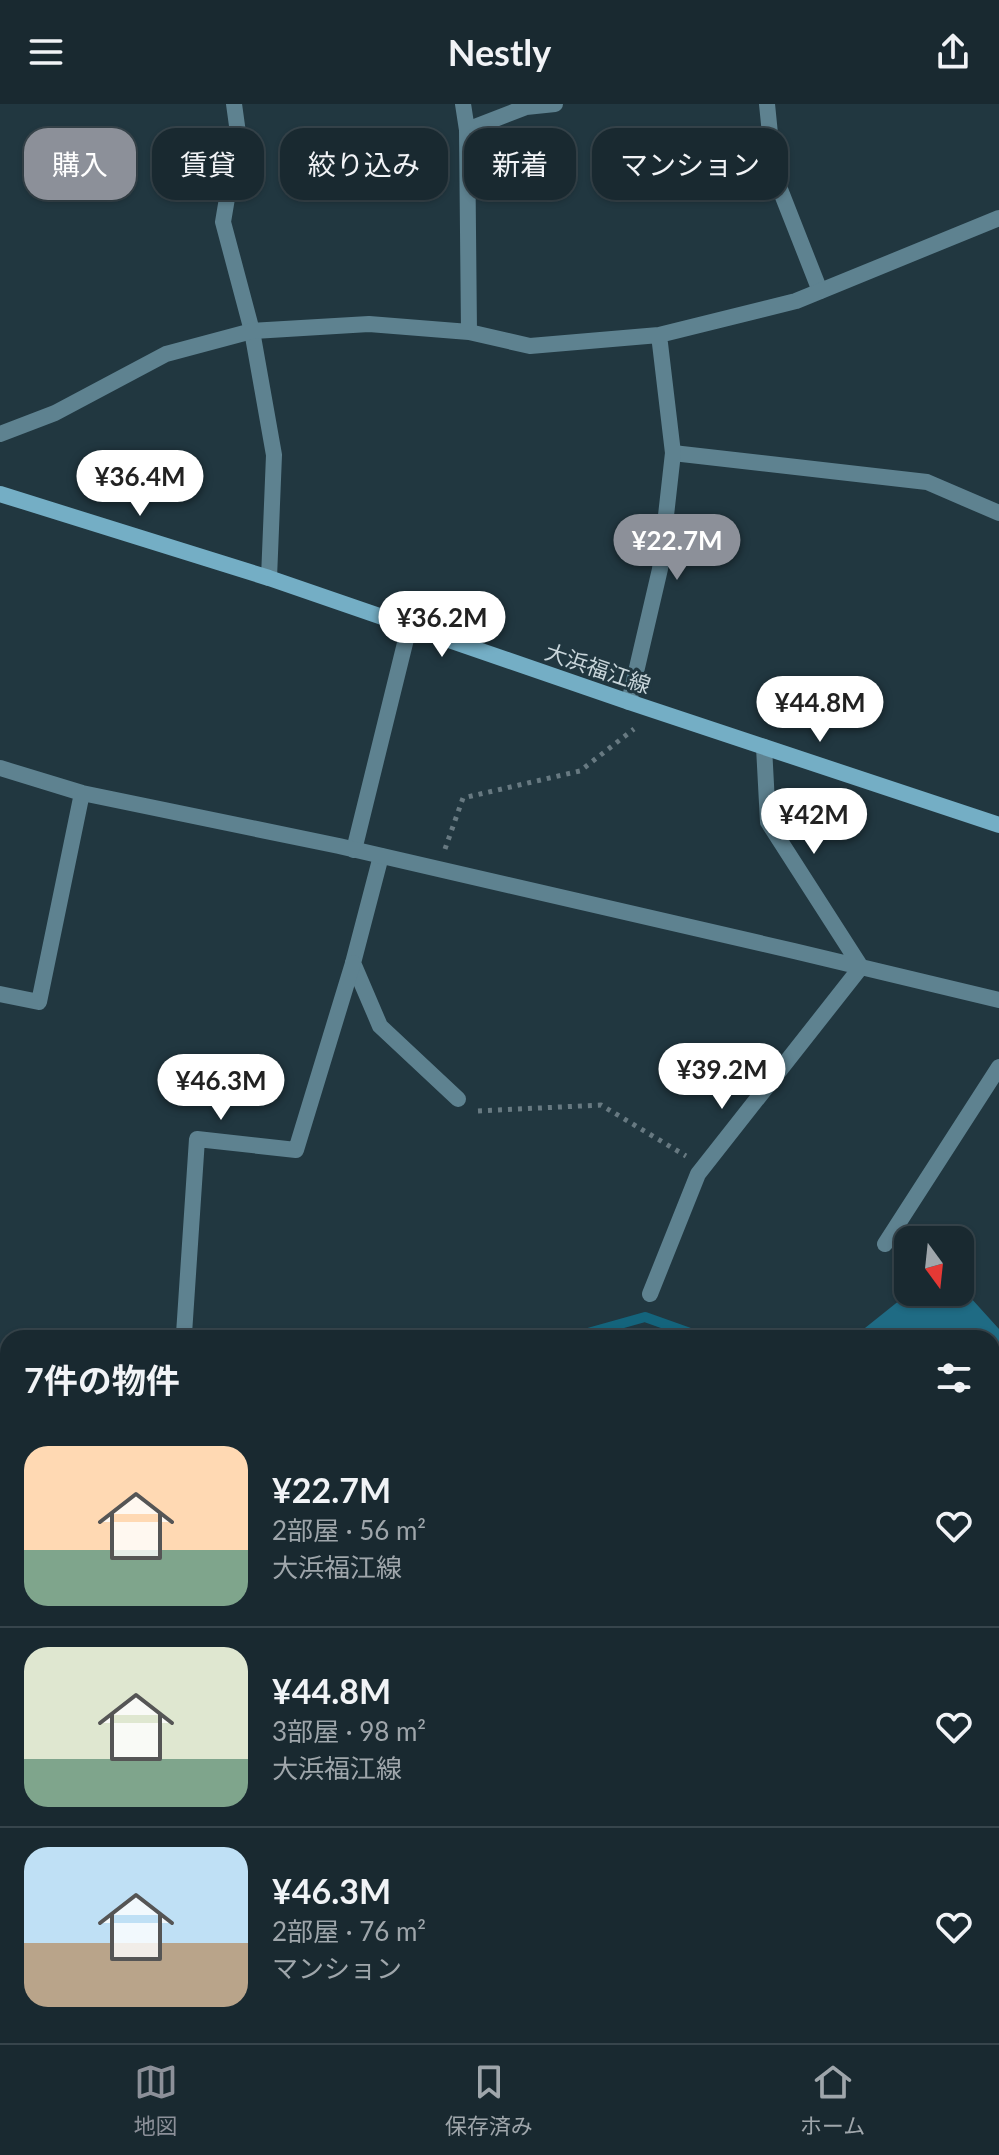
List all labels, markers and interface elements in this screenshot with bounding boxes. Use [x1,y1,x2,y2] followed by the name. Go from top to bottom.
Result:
[24,30,68,74] icon: menu
[448,30,551,74] text: Nestly
[931,30,975,74] icon: share
[24,128,136,200] chip: 購入
[152,128,264,200] chip: 賃貸
[280,128,448,200] chip: 絞り込み
[464,128,576,200] chip: 新着
[592,128,788,200] chip: マンション
[75,450,205,518] pin: ¥36.4M
[94,460,186,492] text: ¥36.4M
[612,514,742,582] pin: ¥22.7M
[631,524,723,556] text: ¥22.7M
[377,591,507,659] pin: ¥36.2M
[396,601,488,633] text: ¥36.2M
[542,637,654,699] street label: 大浜福江線
[755,676,885,744] pin: ¥44.8M
[774,686,866,718] text: ¥44.8M
[767,788,861,856] pin: ¥42M
[779,798,849,830] text: ¥42M
[657,1043,787,1111] pin: ¥39.2M
[676,1053,768,1085] text: ¥39.2M
[156,1054,286,1122] pin: ¥46.3M
[175,1064,267,1096] text: ¥46.3M
[894,1226,974,1306] north arrow
[894,1226,974,1306] map controls
[932,1356,976,1400] icon: filters
[24,1359,180,1400] text: 7件の物件
[272,1469,391,1510] text: ¥22.7M
[88,1478,184,1574] icon: home
[932,1504,976,1548] icon: heart
[272,1514,426,1546] text: 2部屋 · 56 m²
[272,1551,402,1583] text: 大浜福江線
[272,1670,391,1711] text: ¥44.8M
[88,1679,184,1775] icon: home
[932,1705,976,1749] icon: heart
[272,1715,426,1747] text: 3部屋 · 98 m²
[272,1752,402,1784] text: 大浜福江線
[272,1870,391,1911] text: ¥46.3M
[88,1879,184,1975] icon: home
[932,1905,976,1949] icon: heart
[272,1915,426,1947] text: 2部屋 · 76 m²
[272,1952,402,1984] text: マンション
[134,2060,178,2140] tab: 地図
[445,2060,533,2140] tab: 保存済み
[800,2060,865,2140] tab: ホーム

